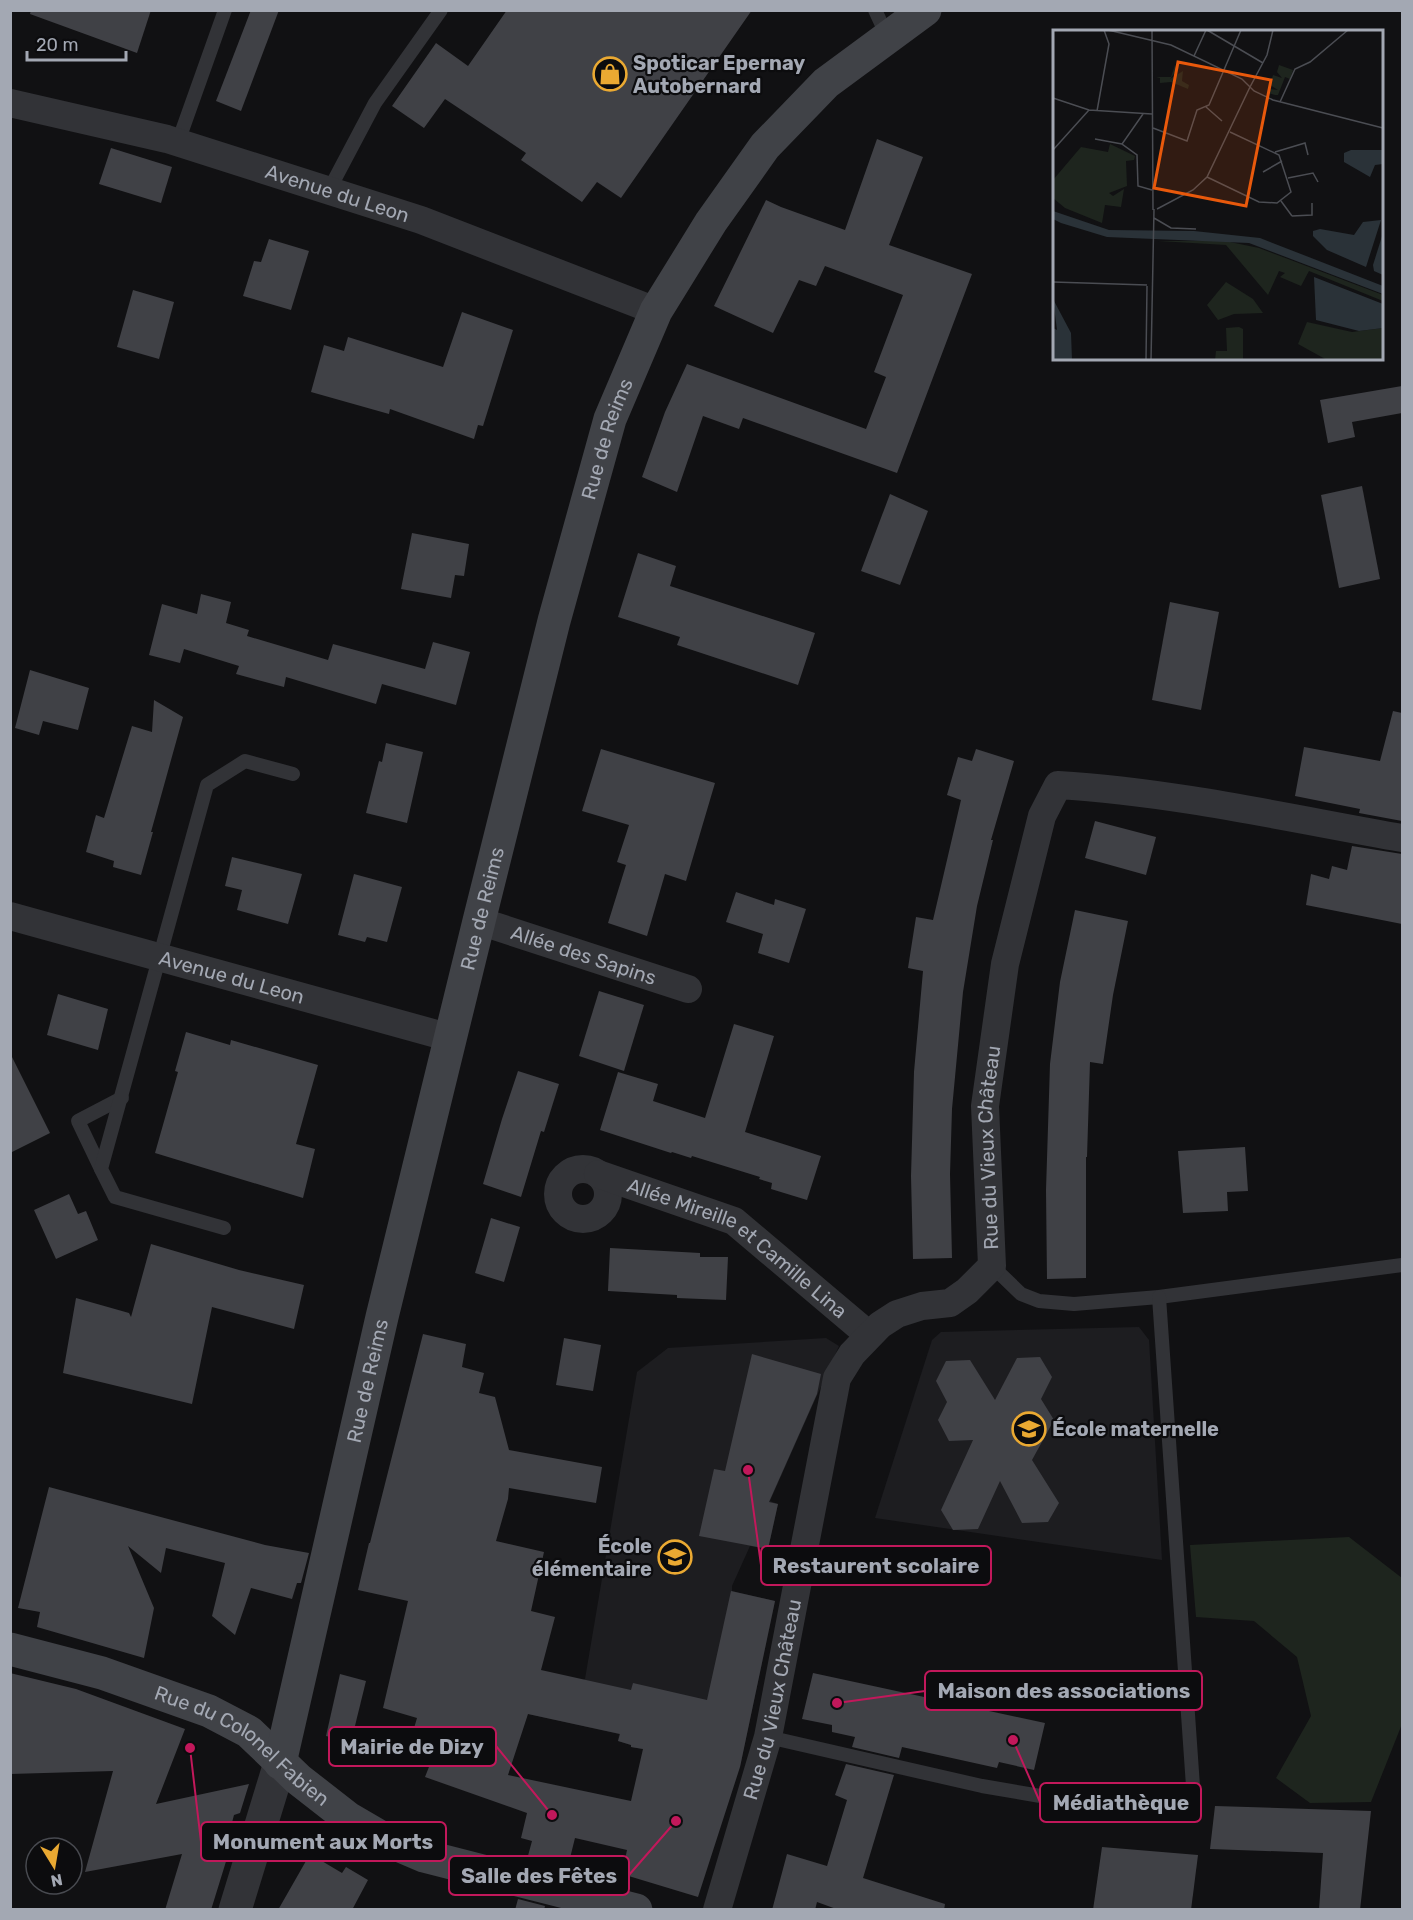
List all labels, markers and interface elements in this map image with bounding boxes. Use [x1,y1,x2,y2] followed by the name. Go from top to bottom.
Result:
[27,24,126,62] scale bar
[1053,30,1383,360] inset map
[36,34,78,56] text: 20 m
[633,51,805,98] place label: Spoticar Epernay Autobernard
[592,56,628,92] shop icon: Spoticar Epernay Autobernard
[263,159,412,228] street label: Avenue du Leon
[576,375,638,502] street label: Rue de Reims
[455,844,509,973] street label: Rue de Reims
[508,920,659,990] street label: Allée des Sapins
[156,946,307,1009] street label: Avenue du Leon
[973,1044,1005,1250] street label: Rue du Vieux Château
[624,1173,852,1323] street label: Allée Mireille et Camille Lina
[342,1317,393,1445] street label: Rue de Reims
[1011,1411,1047,1447] school or university icon: École maternelle
[1052,1417,1219,1441] place label: École maternelle
[532,1534,652,1581] place label: École élémentaire
[657,1539,693,1575] school or university icon: École élémentaire
[761,1546,991,1585] callout: Restaurent scolaire
[773,1553,979,1578] text: Restaurent scolaire
[738,1597,806,1803] street label: Rue du Vieux Château
[925,1671,1202,1710] callout: Maison des associations
[938,1678,1190,1703] text: Maison des associations
[151,1681,334,1811] street label: Rue du Colonel Fabien
[329,1727,496,1766] callout: Mairie de Dizy
[340,1734,484,1759] text: Mairie de Dizy
[1040,1783,1201,1822] callout: Médiathèque
[1053,1790,1189,1815] text: Médiathèque
[201,1822,446,1861] callout: Monument aux Morts
[213,1829,433,1854] text: Monument aux Morts
[24,1836,84,1896] north arrow
[449,1856,629,1895] callout: Salle des Fêtes
[461,1863,617,1888] text: Salle des Fêtes
[49,1870,64,1891] text: N

